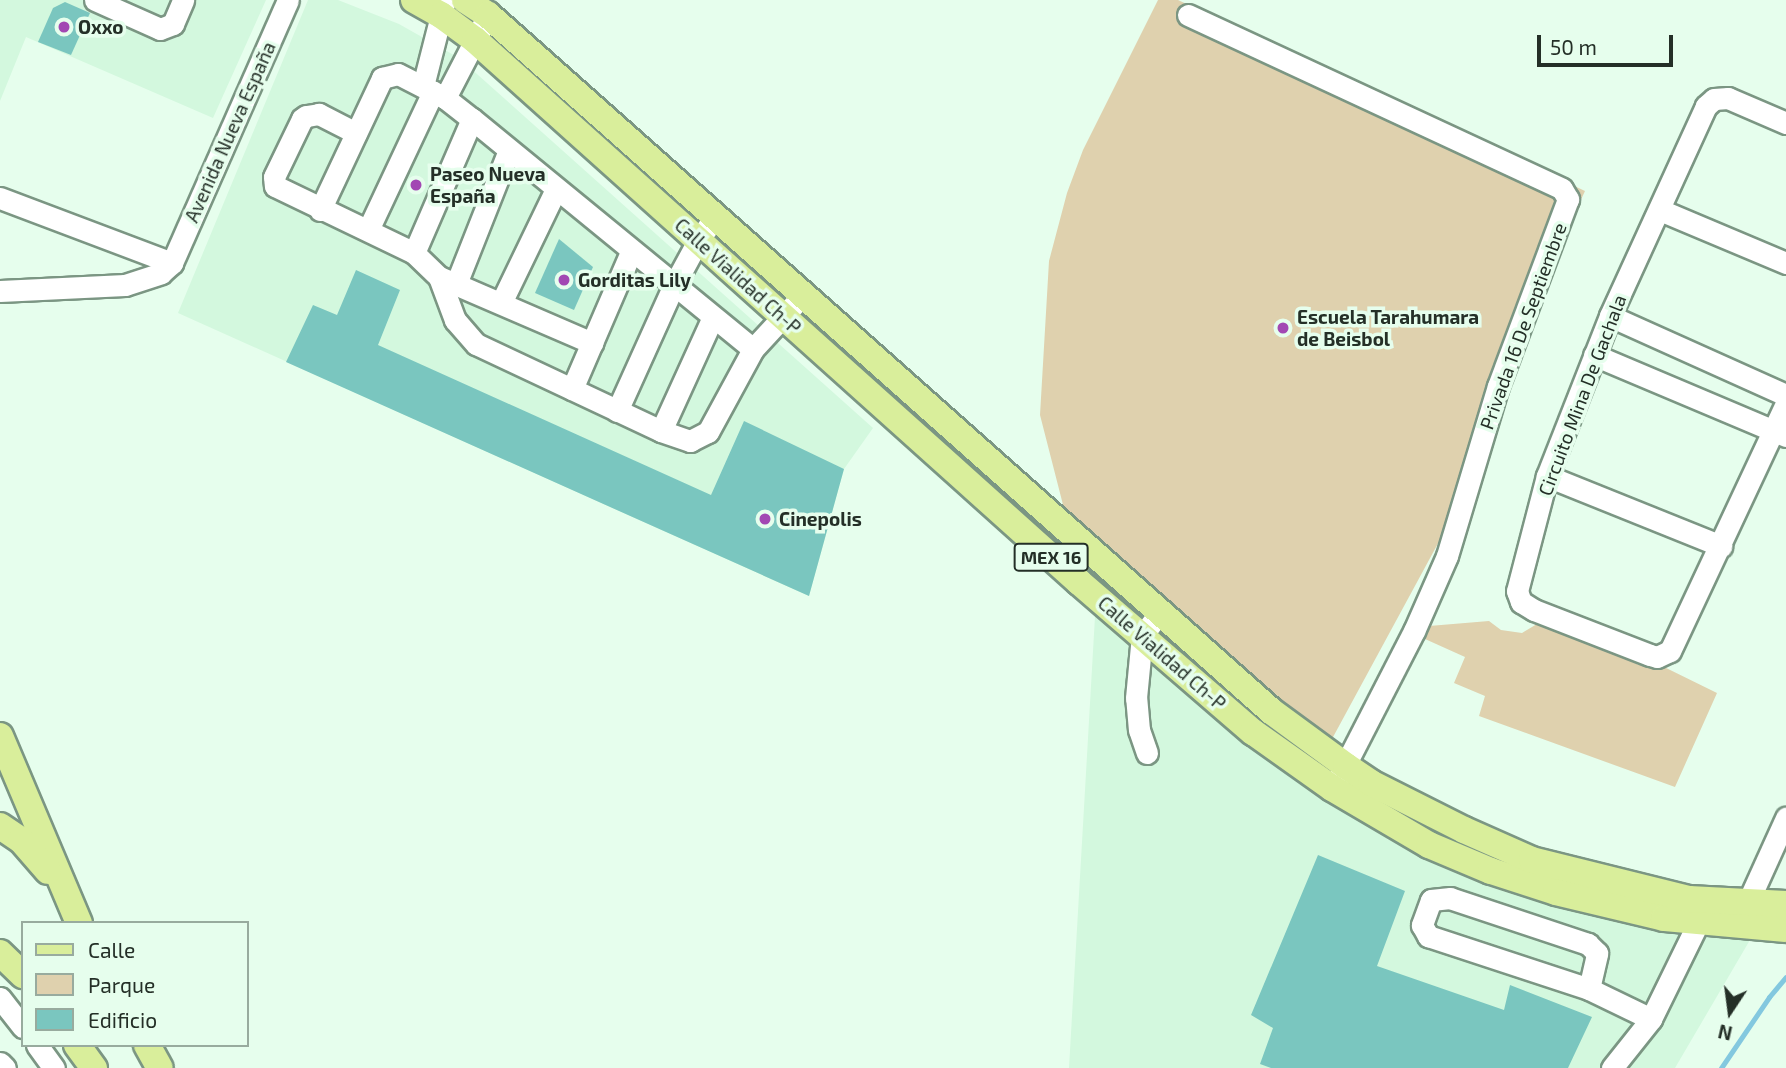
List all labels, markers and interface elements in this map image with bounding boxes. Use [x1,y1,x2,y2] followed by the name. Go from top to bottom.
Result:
[78,16,124,38] place label: Oxxo
[56,19,72,35] marker: Oxxo
[1541,21,1678,65] scale bar
[1550,34,1597,59] text: 50 m
[180,38,280,226] street label: Avenida Nueva España
[430,163,546,207] place label: Paseo Nueva España
[408,177,424,193] marker: Paseo Nueva España
[670,213,806,339] street label: Calle Vialidad Ch-P
[1475,220,1571,432] street label: Privada 16 De Septiembre
[578,269,691,291] place label: Gorditas Lily
[556,272,572,288] marker: Gorditas Lily
[1533,291,1631,499] street label: Circuito Mina De Gachala
[1297,306,1480,350] place label: Escuela Tarahumara de Beisbol
[1275,320,1291,336] marker: Escuela Tarahumara de Beisbol
[779,508,862,530] place label: Cinepolis
[757,511,773,527] marker: Cinepolis
[1012,542,1090,572] road number: MEX 16
[1093,591,1231,715] street label: Calle Vialidad Ch-P
[21,921,248,1047] legend
[88,937,135,962] text: Calle
[88,972,155,997] text: Parque
[1695,977,1765,1047] north arrow
[88,1007,157,1032] text: Edificio
[1716,1020,1734,1046] text: N

